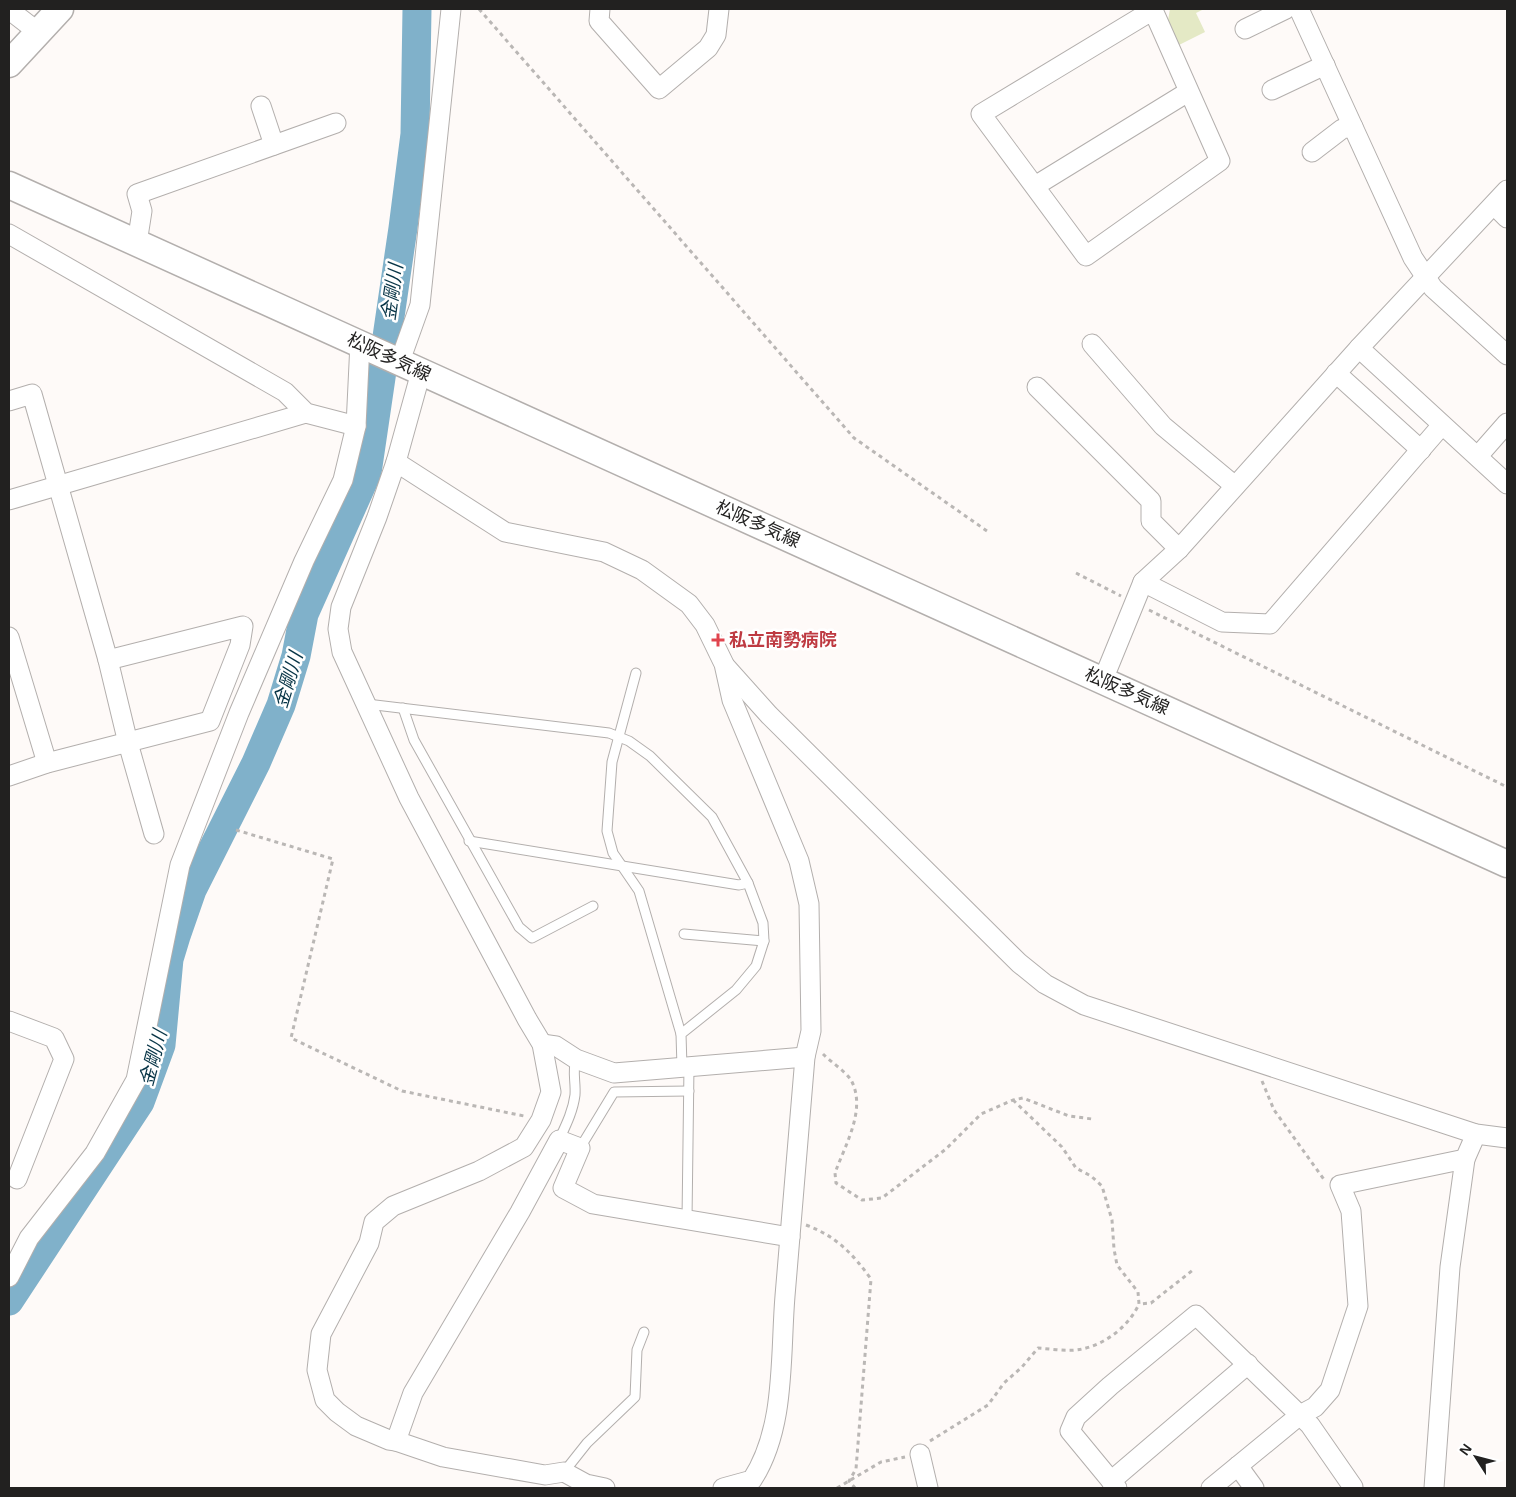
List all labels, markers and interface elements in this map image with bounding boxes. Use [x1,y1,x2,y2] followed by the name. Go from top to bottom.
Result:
[378,260,407,322] water label: 金剛川
[344,329,434,385] street label: 松阪多気線
[713,497,803,551] street label: 松阪多気線
[729,630,837,650] place label: 私立南勢病院
[711,633,725,647] marker: 私立南勢病院
[270,648,307,710] water label: 金剛川
[1082,664,1172,718] street label: 松阪多気線
[135,1026,171,1088] water label: 金剛川
[1451,1432,1501,1482] north arrow
[1456,1441,1475,1458] text: N

